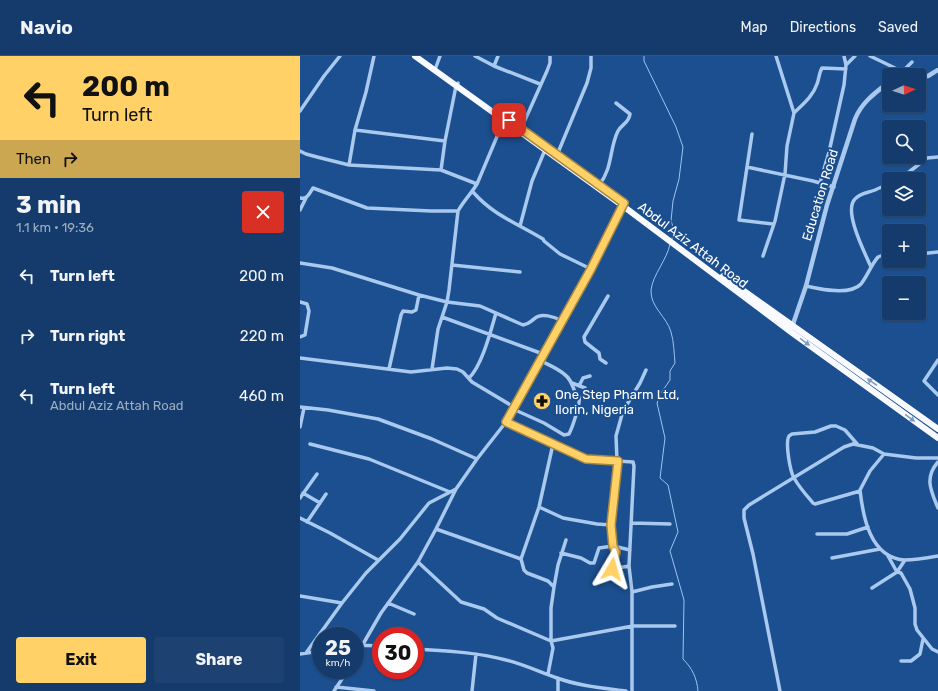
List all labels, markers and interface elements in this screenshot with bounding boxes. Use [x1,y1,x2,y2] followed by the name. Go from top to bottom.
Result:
[20,16,73,39] text: Navio
[741,19,768,36] text: Map
[790,19,856,36] text: Directions
[878,19,918,36] text: Saved
[882,68,926,112] north arrow
[882,68,926,320] map controls
[82,70,170,103] text: 200 m
[16,72,68,124] icon: left
[492,103,526,137] pin
[82,104,152,126] text: Turn left
[498,109,520,131] icon: arrive
[882,120,926,164] button: search
[799,147,841,243] street label: Education Road
[59,148,81,170] icon: right
[16,150,51,168] text: Then
[882,172,926,216] button: layers
[16,191,81,219] text: 3 min
[242,191,284,233] button: close
[635,199,751,291] street label: Abdul Aziz Attah Road
[16,220,94,235] text: 1.1 km · 19:36
[882,224,926,268] button: +
[16,265,38,287] icon: left
[50,267,115,285] text: Turn left
[239,267,284,285] text: 200 m
[882,276,926,320] button: −
[16,325,38,347] icon: right
[50,327,125,345] text: Turn right
[240,327,284,345] text: 220 m
[799,338,810,346] one-way arrow
[867,378,877,386] one-way arrow
[50,380,115,398] text: Turn left
[16,385,38,407] icon: left
[239,387,284,405] text: 460 m
[555,387,679,418] place label: One Step Pharm Ltd, Ilorin, Nigeria
[532,391,552,411] pharmacy icon: One Step Pharm Ltd, Ilorin, Nigeria
[50,398,184,413] text: Abdul Aziz Attah Road
[905,414,915,422] one-way arrow
[591,548,633,590] position arrow
[372,627,424,679] speed limit sign: 30
[325,636,351,660] text: 25
[16,637,146,683] button: Exit
[154,637,284,683] button: Share
[326,657,350,669] text: km/h

